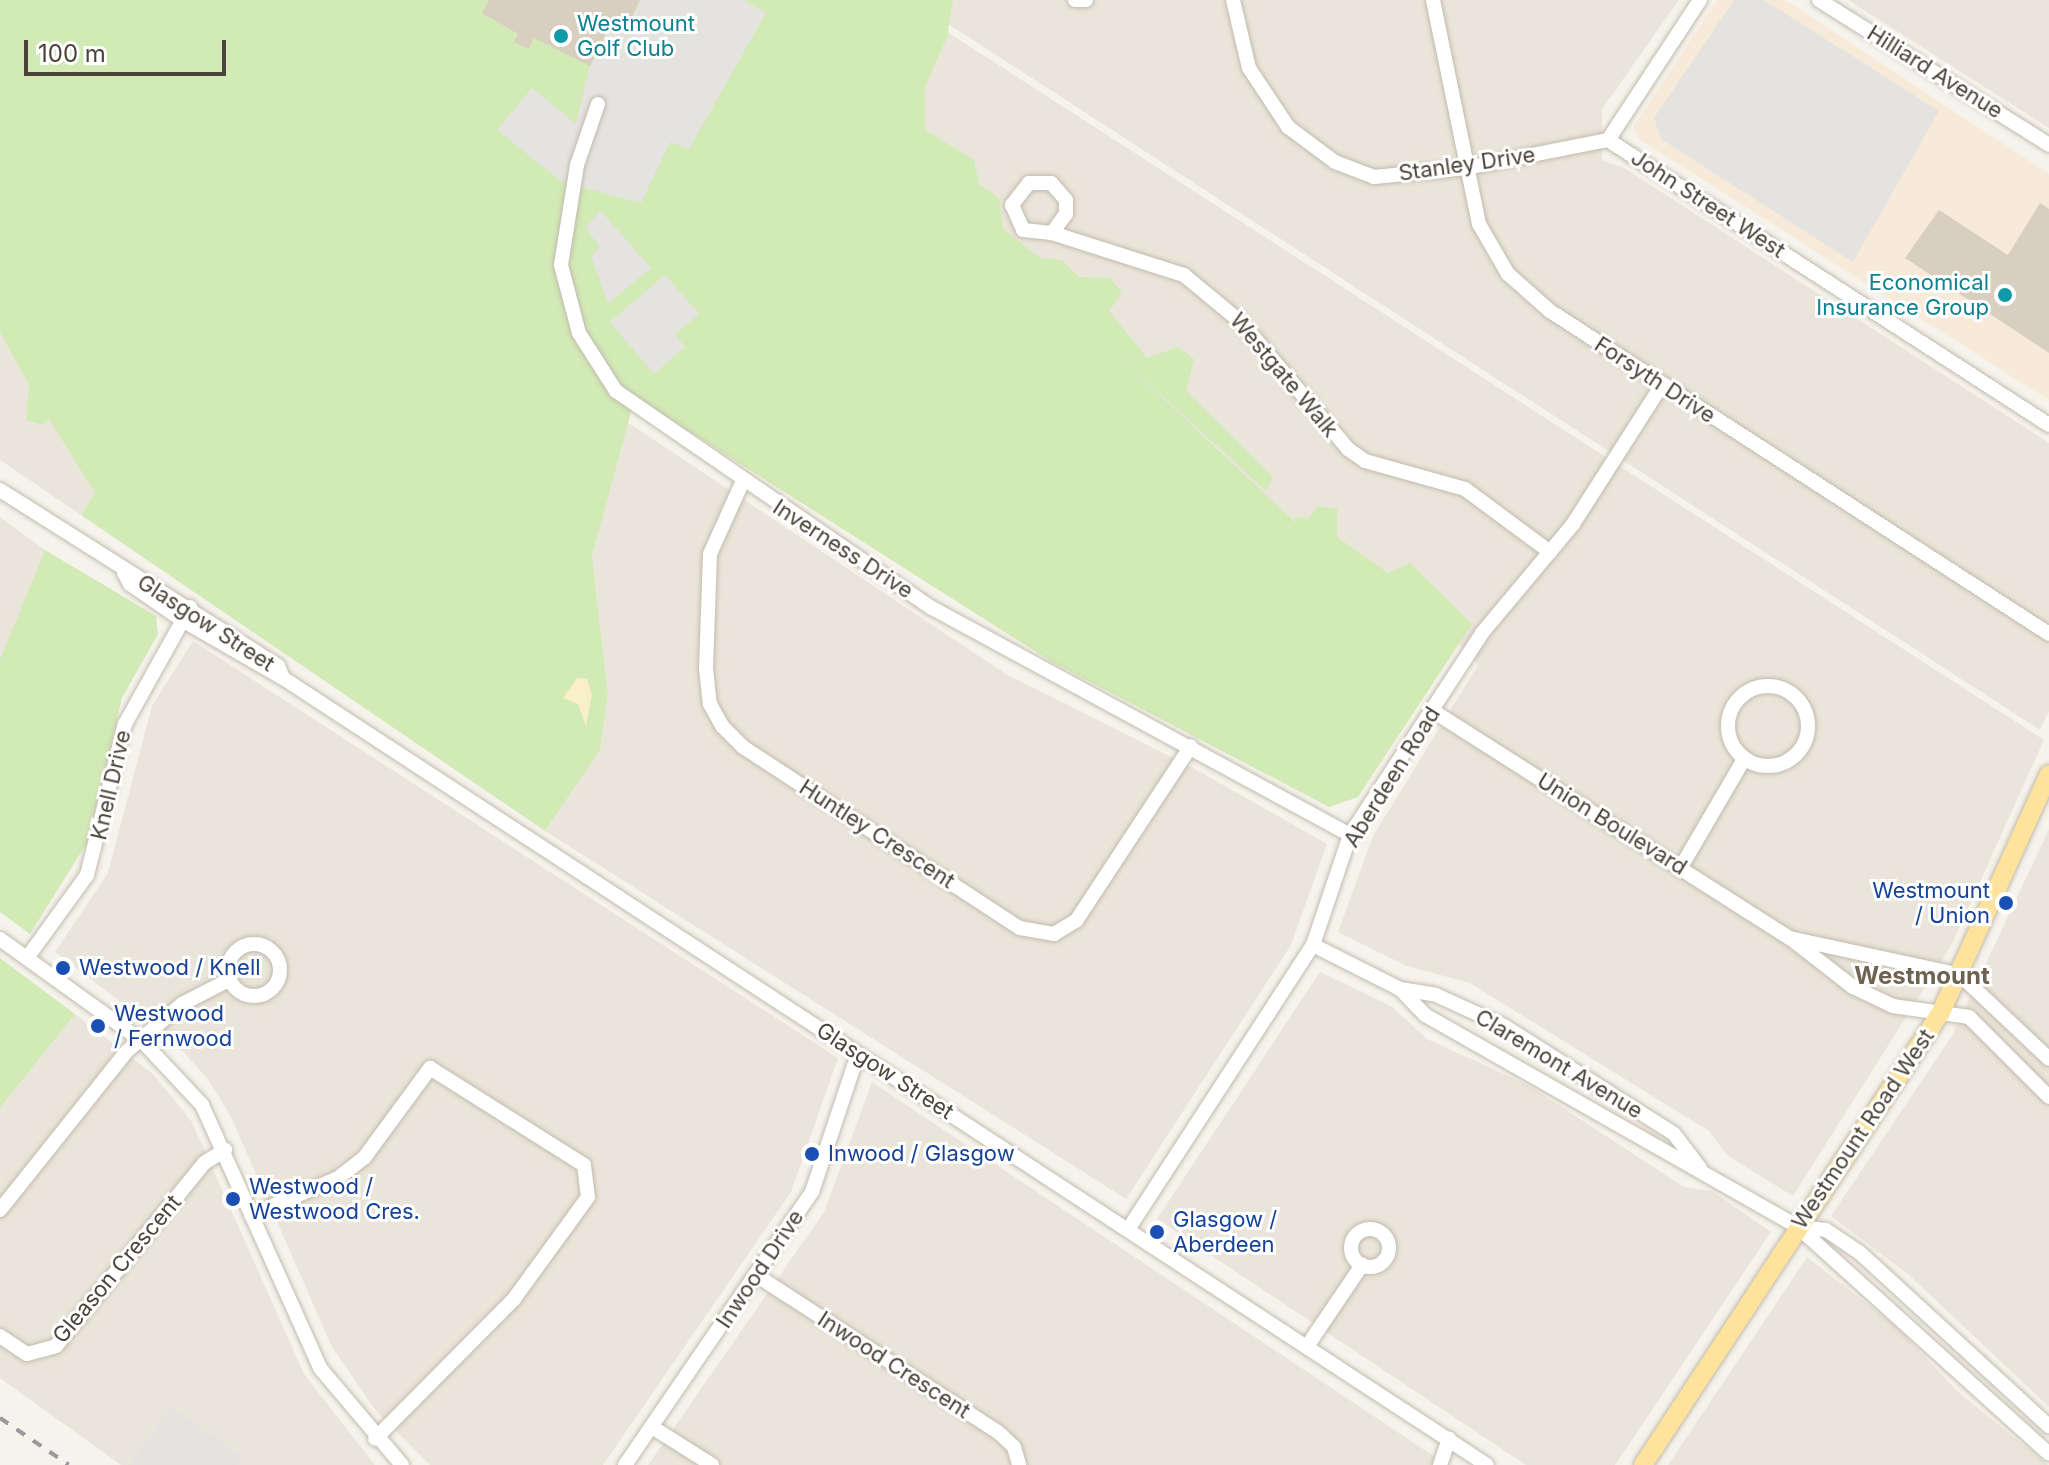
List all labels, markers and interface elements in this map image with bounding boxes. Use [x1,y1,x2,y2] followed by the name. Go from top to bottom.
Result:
[577,10,695,62] place label: Westmount Golf Club
[1862,20,2008,124] street label: Hilliard Avenue
[28,24,230,74] scale bar
[552,27,570,45] marker: Westmount Golf Club
[38,39,106,68] text: 100 m
[1397,141,1537,187] street label: Stanley Drive
[1626,144,1790,264] street label: John Street West
[1816,269,1989,320] place label: Economical Insurance Group
[1996,286,2014,304] marker: Economical Insurance Group
[1224,307,1344,443] street label: Westgate Walk
[1590,331,1720,429] street label: Forsyth Drive
[768,494,918,604] street label: Inverness Drive
[132,569,280,677] street label: Glasgow Street
[1338,702,1446,852] street label: Aberdeen Road
[86,727,136,843] street label: Knell Drive
[1532,767,1692,881] street label: Union Boulevard
[794,774,960,894] street label: Huntley Crescent
[1872,877,1990,928] place label: Westmount / Union
[1997,894,2015,912] marker: Westmount / Union
[79,955,261,981] place label: Westwood / Knell
[54,959,72,977] marker: Westwood / Knell
[1854,962,1990,990] district label: Westmount
[114,1000,232,1052] place label: Westwood / Fernwood
[1471,1004,1647,1124] street label: Claremont Avenue
[89,1017,107,1035] marker: Westwood / Fernwood
[811,1017,959,1125] street label: Glasgow Street
[1786,1024,1940,1234] street label: Westmount Road West
[828,1141,1015,1167] place label: Inwood / Glasgow
[803,1145,821,1163] marker: Inwood / Glasgow
[249,1173,420,1224] place label: Westwood / Westwood Cres.
[47,1190,187,1348] street label: Gleason Crescent
[224,1190,242,1208] marker: Westwood / Westwood Cres.
[711,1205,809,1333] street label: Inwood Drive
[1173,1206,1277,1258] place label: Glasgow / Aberdeen
[1148,1223,1166,1241] marker: Glasgow / Aberdeen
[813,1306,975,1424] street label: Inwood Crescent

